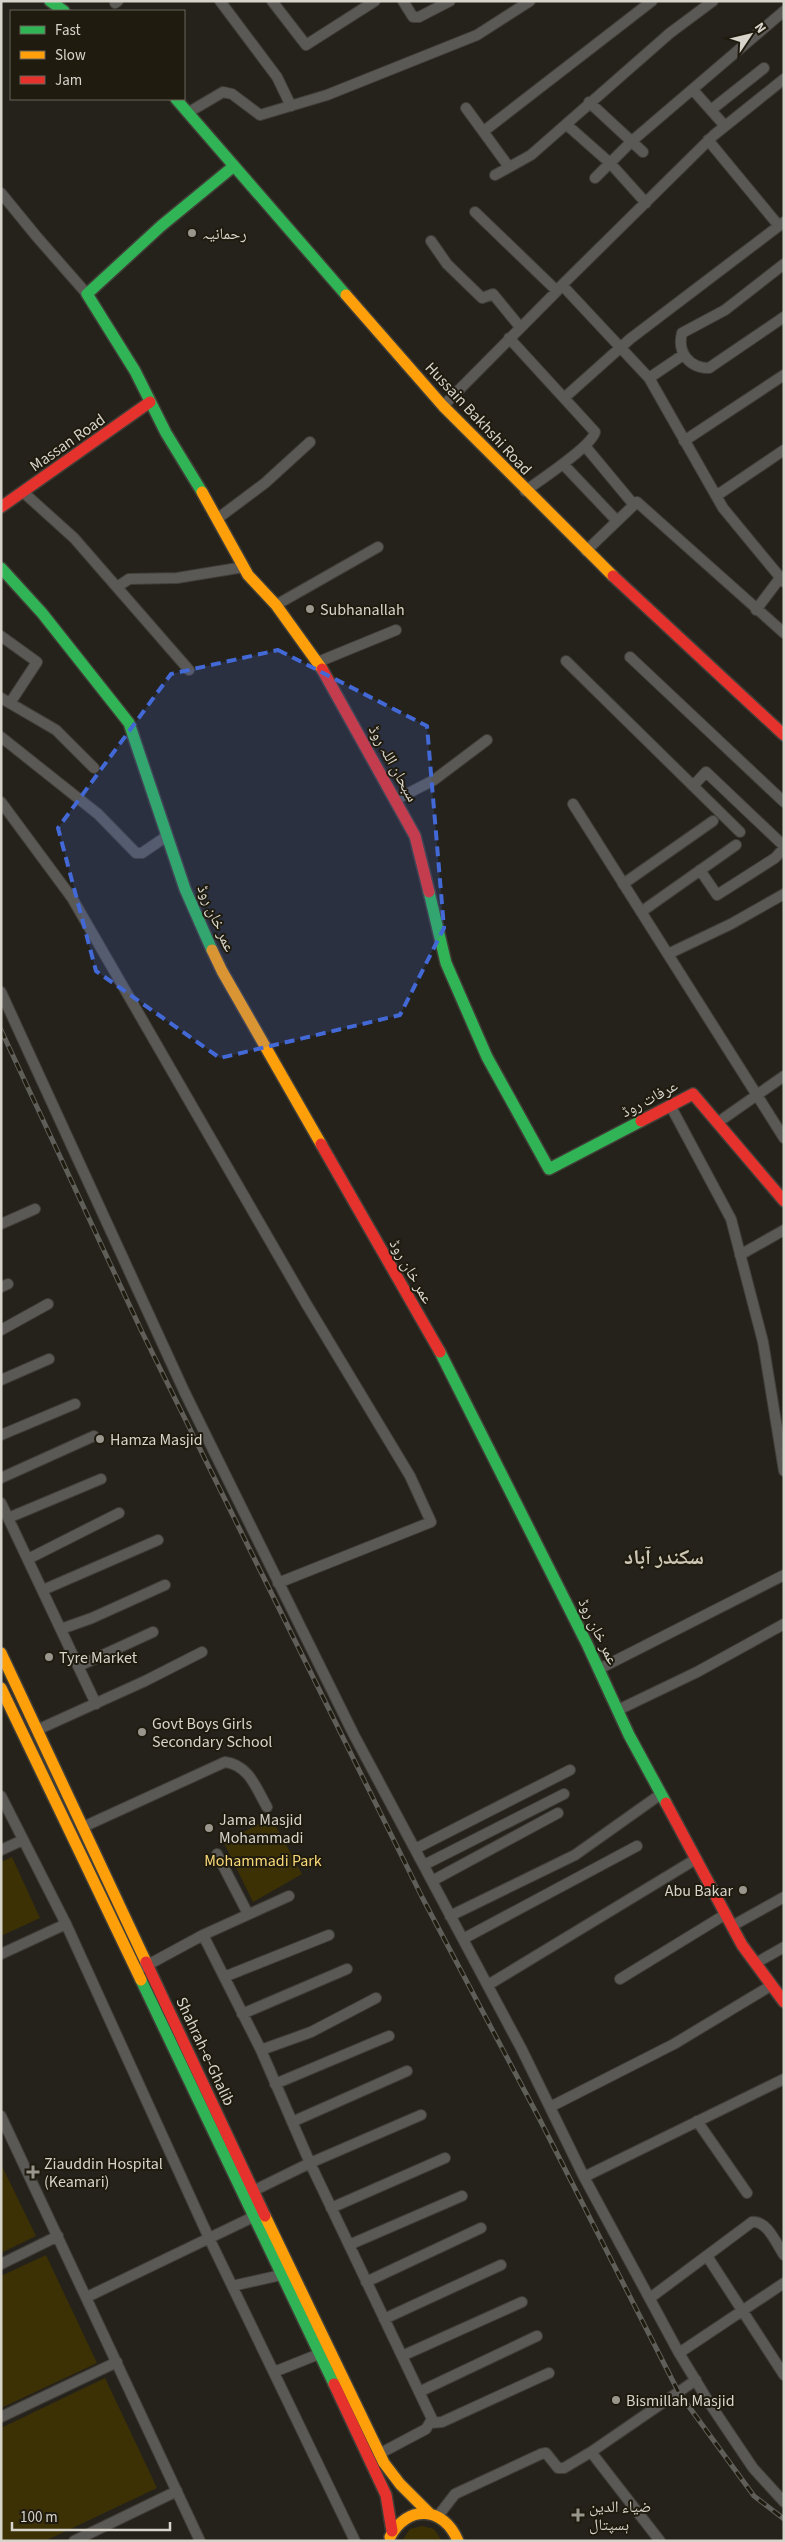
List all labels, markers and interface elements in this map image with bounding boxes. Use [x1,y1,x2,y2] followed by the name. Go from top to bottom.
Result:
[10,10,185,100] legend
[725,10,775,60] north arrow
[749,19,771,38] text: N
[55,20,81,41] text: Fast
[55,45,86,66] text: Slow
[55,70,82,91] text: Jam
[202,223,247,245] place label: رحمانیہ
[186,227,198,239] marker: رحمانیہ
[420,357,537,480] street label: Hussain Bakhshi Road
[25,409,110,477] street label: Massan Road
[320,599,405,621] place label: Subhanallah
[304,603,316,615] marker: Subhanallah
[363,721,423,806] street label: سبحان اللہ روڈ
[192,881,241,956] street label: عمر خان روڈ
[617,1075,682,1123] street label: عرفات روڈ
[384,1235,439,1308] street label: عمر خان روڈ
[110,1429,203,1451] place label: Hamza Masjid
[94,1433,106,1445] marker: Hamza Masjid
[624,1542,704,1572] district label: سکندر آباد
[573,1595,624,1668] street label: عمر خان روڈ
[59,1647,138,1669] place label: Tyre Market
[43,1651,55,1663] marker: Tyre Market
[152,1713,272,1753] place label: Govt Boys Girls Secondary School
[136,1726,148,1738] marker: Govt Boys Girls Secondary School
[219,1809,303,1849] place label: Jama Masjid Mohammadi
[203,1822,215,1834] marker: Jama Masjid Mohammadi
[204,1850,322,1872] park label: Mohammadi Park
[665,1880,733,1902] place label: Abu Bakar
[737,1884,749,1896] marker: Abu Bakar
[170,1994,240,2109] street label: Shahrah-e-Ghalib
[44,2153,163,2193] place label: Ziauddin Hospital (Keamari)
[26,2165,40,2179] marker: Ziauddin Hospital (Keamari)
[626,2390,735,2412] place label: Bismillah Masjid
[610,2394,622,2406] marker: Bismillah Masjid
[589,2496,651,2536] place label: ضیاء الدین ہسپتال
[12,2500,170,2532] scale bar
[20,2507,58,2528] text: 100 m
[571,2508,585,2522] marker: ضیاء الدین ہسپتال

